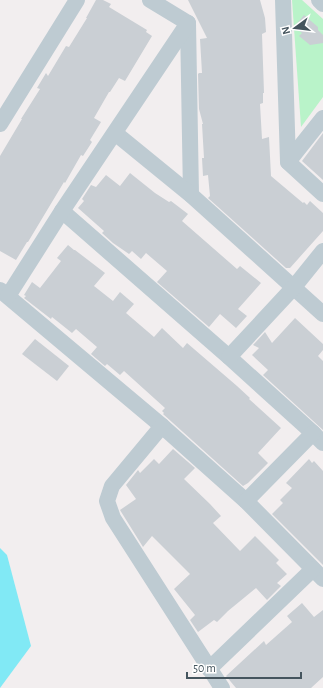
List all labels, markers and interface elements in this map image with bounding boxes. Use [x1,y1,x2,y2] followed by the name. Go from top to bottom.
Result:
[275,8,315,48] north arrow
[280,25,292,36] text: N
[187,654,301,680] scale bar
[193,662,216,674] text: 50 m

